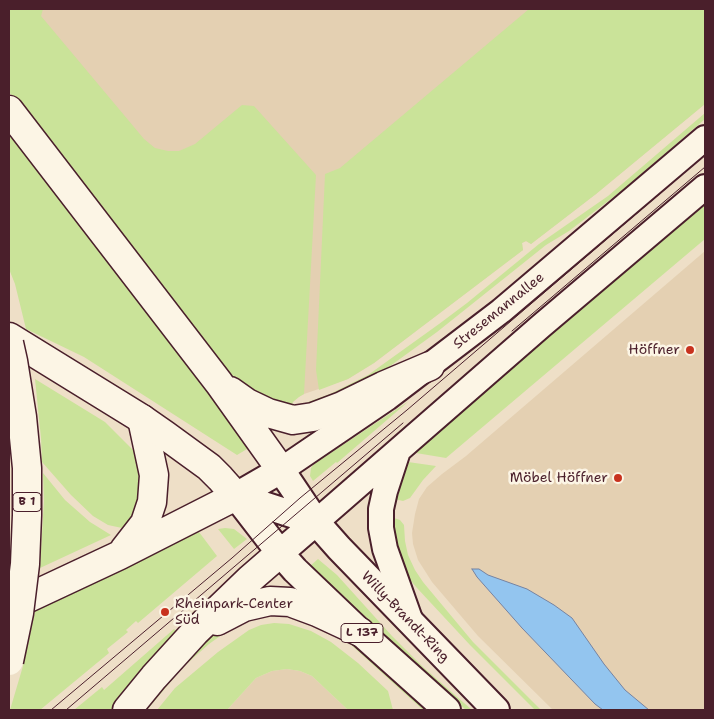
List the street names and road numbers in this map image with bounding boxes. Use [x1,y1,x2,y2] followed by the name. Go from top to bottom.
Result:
[450,269,548,353] street label: Stresemannallee
[13,492,41,512] road number: B 1
[357,568,453,666] street label: Willy-Brandt-Ring
[341,624,383,642] road number: L 137

